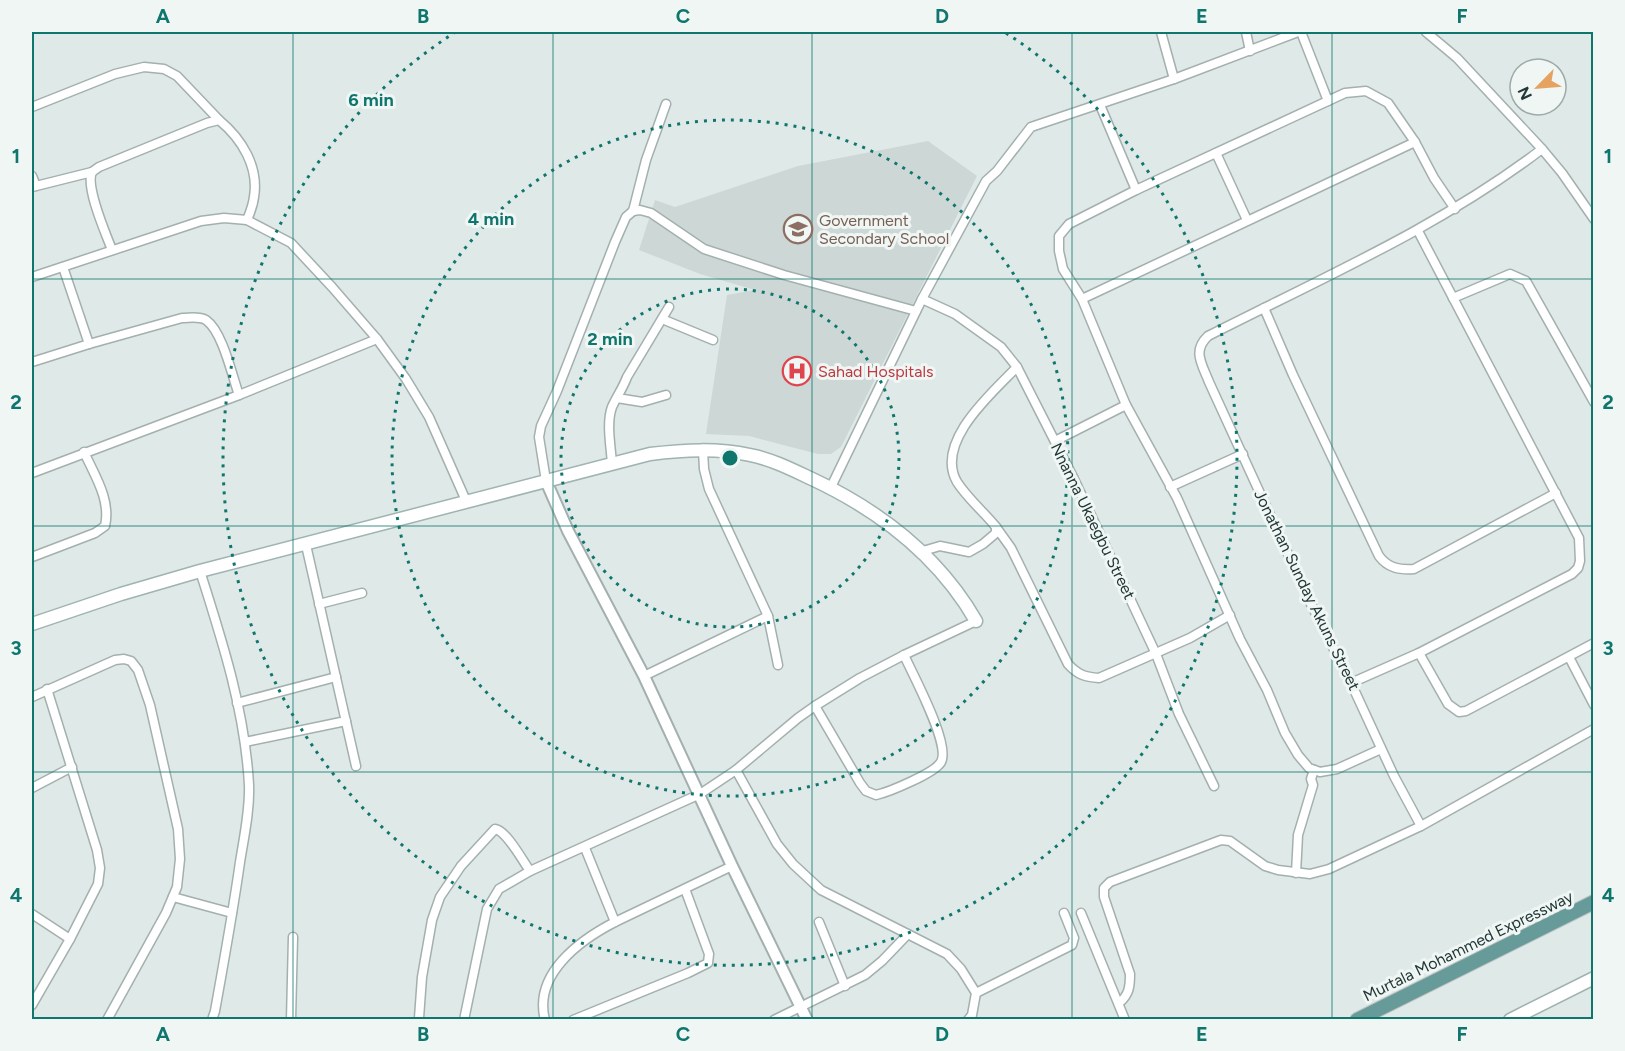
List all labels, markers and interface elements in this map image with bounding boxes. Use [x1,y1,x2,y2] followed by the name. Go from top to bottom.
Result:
[156,4,171,28] text: A
[417,4,429,28] text: B
[676,4,690,28] text: C
[935,4,949,28] text: D
[1196,4,1208,28] text: E
[1456,4,1468,28] text: F
[1508,57,1568,117] north arrow
[1514,84,1536,103] text: N
[348,89,394,111] text: 6 min
[12,144,20,168] text: 1
[1604,144,1612,168] text: 1
[468,208,514,230] text: 4 min
[819,211,949,248] place label: Government Secondary School
[782,213,814,245] school or university icon: Government Secondary School
[587,328,633,350] text: 2 min
[781,355,813,387] hospital icon: Sahad Hospitals
[818,362,933,381] place label: Sahad Hospitals
[10,390,22,414] text: 2
[1602,390,1614,414] text: 2
[1047,440,1139,602] street label: Nnanna Ukaegbu Street
[720,448,740,468] centre of rings
[1250,487,1364,693] street label: Jonathan Sunday Akuns Street
[10,636,22,660] text: 3
[1602,636,1614,660] text: 3
[10,883,23,907] text: 4
[1602,883,1615,907] text: 4
[1360,887,1577,1005] street label: Murtala Mohammed Expressway
[156,1022,171,1046] text: A
[417,1022,429,1046] text: B
[676,1022,690,1046] text: C
[935,1022,949,1046] text: D
[1196,1022,1208,1046] text: E
[1456,1022,1468,1046] text: F

